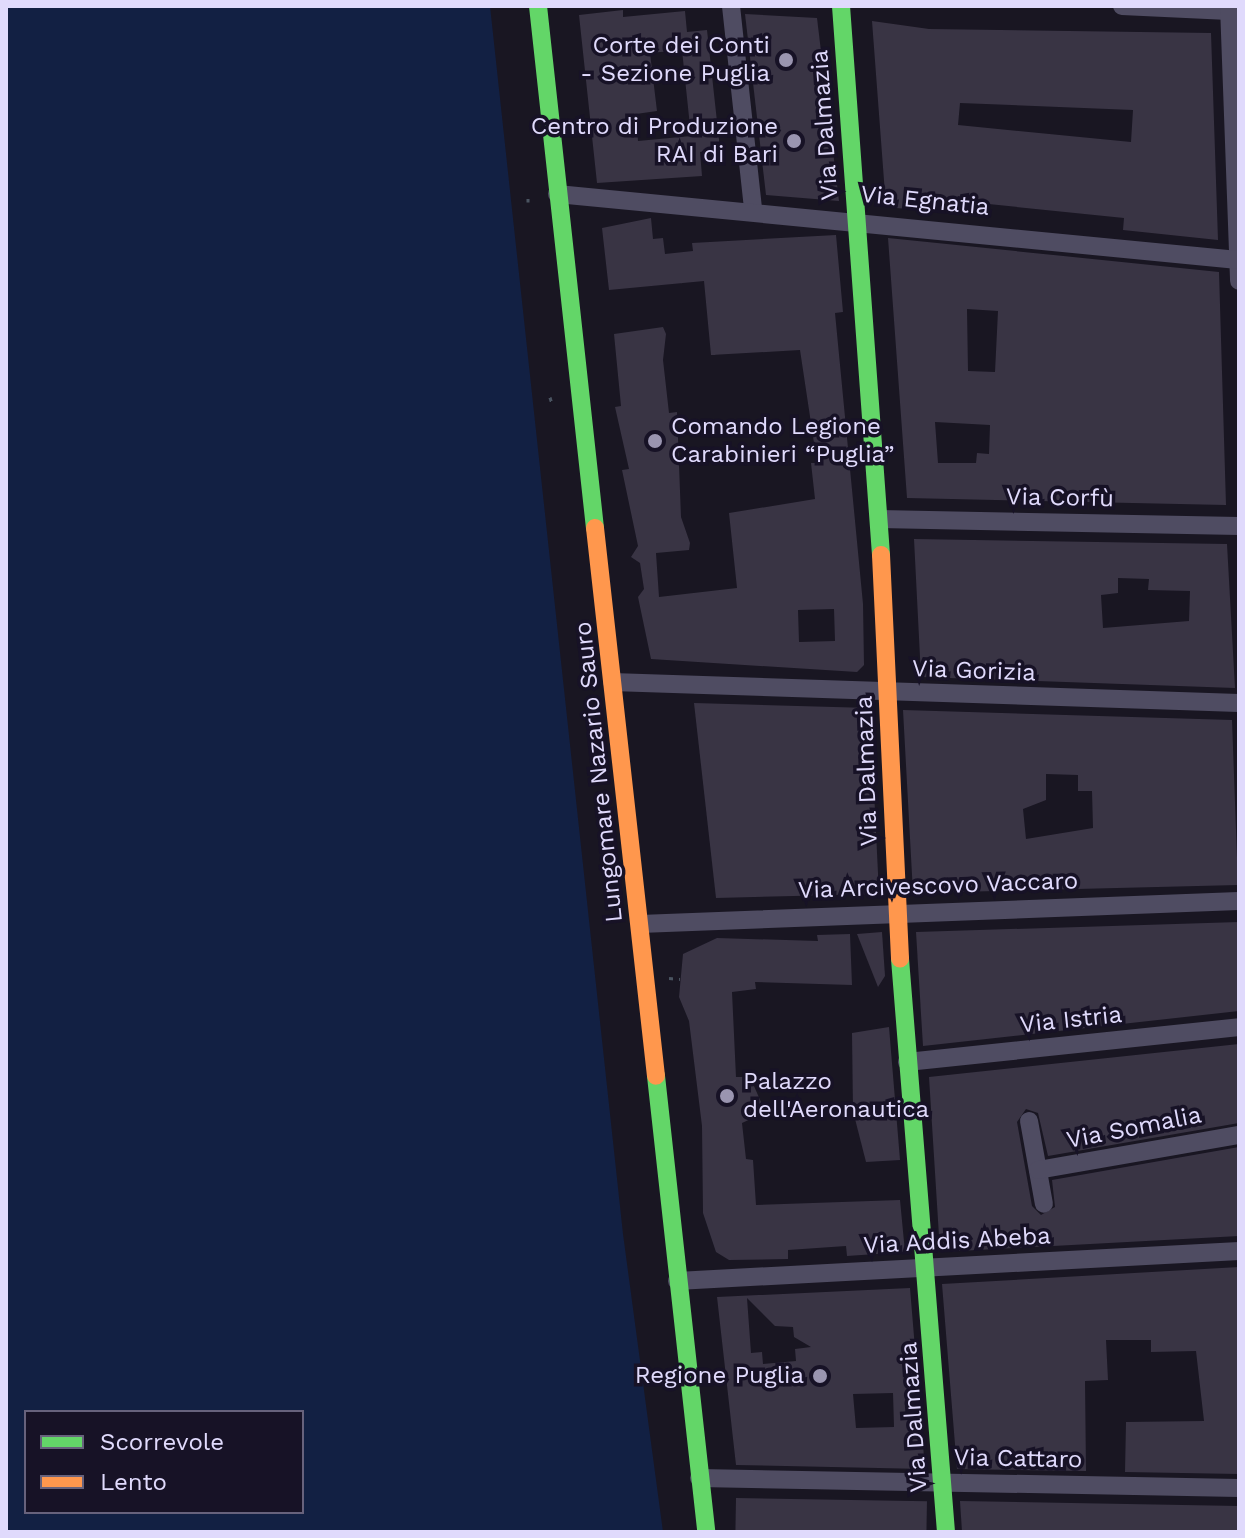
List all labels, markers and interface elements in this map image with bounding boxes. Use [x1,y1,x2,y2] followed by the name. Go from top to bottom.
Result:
[580,32,770,88] place label: Corte dei Conti - Sezione Puglia
[805,49,845,201] street label: Via Dalmazia
[777,51,795,69] marker: Corte dei Conti - Sezione Puglia
[531,113,778,169] place label: Centro di Produzione RAI di Bari
[785,132,803,150] marker: Centro di Produzione RAI di Bari
[859,180,991,222] street label: Via Egnatia
[671,413,894,469] place label: Comando Legione Carabinieri “Puglia”
[646,432,664,450] marker: Comando Legione Carabinieri “Puglia”
[1005,483,1115,513] street label: Via Corfù
[569,620,629,924] street label: Lungomare Nazario Sauro
[911,654,1037,688] street label: Via Gorizia
[850,695,884,847] street label: Via Dalmazia
[796,867,1080,905] street label: Via Arcivescovo Vaccaro
[1018,1000,1124,1040] street label: Via Istria
[743,1068,929,1124] place label: Palazzo dell'Aeronautica
[718,1087,736,1105] marker: Palazzo dell'Aeronautica
[1064,1101,1204,1155] street label: Via Somalia
[861,1222,1053,1260] street label: Via Addis Abeba
[894,1341,934,1493] street label: Via Dalmazia
[635,1362,804,1390] place label: Regione Puglia
[811,1367,829,1385] marker: Regione Puglia
[24,1410,304,1514] legend
[100,1428,224,1456] text: Scorrevole
[953,1443,1083,1475] street label: Via Cattaro
[100,1468,167,1496] text: Lento

